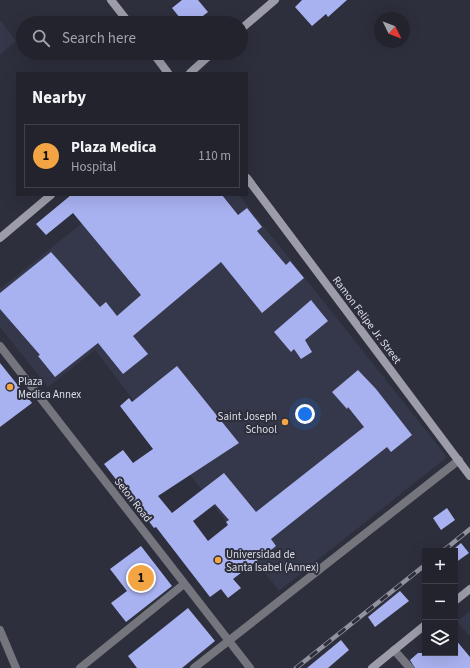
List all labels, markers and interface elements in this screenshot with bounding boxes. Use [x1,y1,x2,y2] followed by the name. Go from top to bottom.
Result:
[374,12,410,48] north arrow
[16,16,248,60] search box
[30,27,52,49] icon: search
[62,28,136,49] text: Search here
[32,86,86,110] text: Nearby
[71,137,156,158] text: Plaza Medica
[43,147,49,165] text: 1
[198,147,231,165] text: 110 m
[71,158,116,176] text: Hospital
[329,273,405,367] street label: Ramon Felipe Jr. Street
[18,374,81,402] place label: Plaza Medica Annex
[5,382,15,392] marker: Plaza Medica Annex
[295,404,315,424] your location
[218,409,277,437] place label: Saint Joseph School
[280,417,290,427] marker: Saint Joseph School
[111,475,155,525] street label: Seton Road
[226,547,319,575] place label: Universidad de Santa Isabel (Annex)
[422,548,458,656] map controls
[422,548,458,584] button: +
[213,555,223,565] marker: Universidad de Santa Isabel (Annex)
[128,563,154,593] pin: 1
[422,584,458,620] button: −
[422,620,458,656] button: layers

